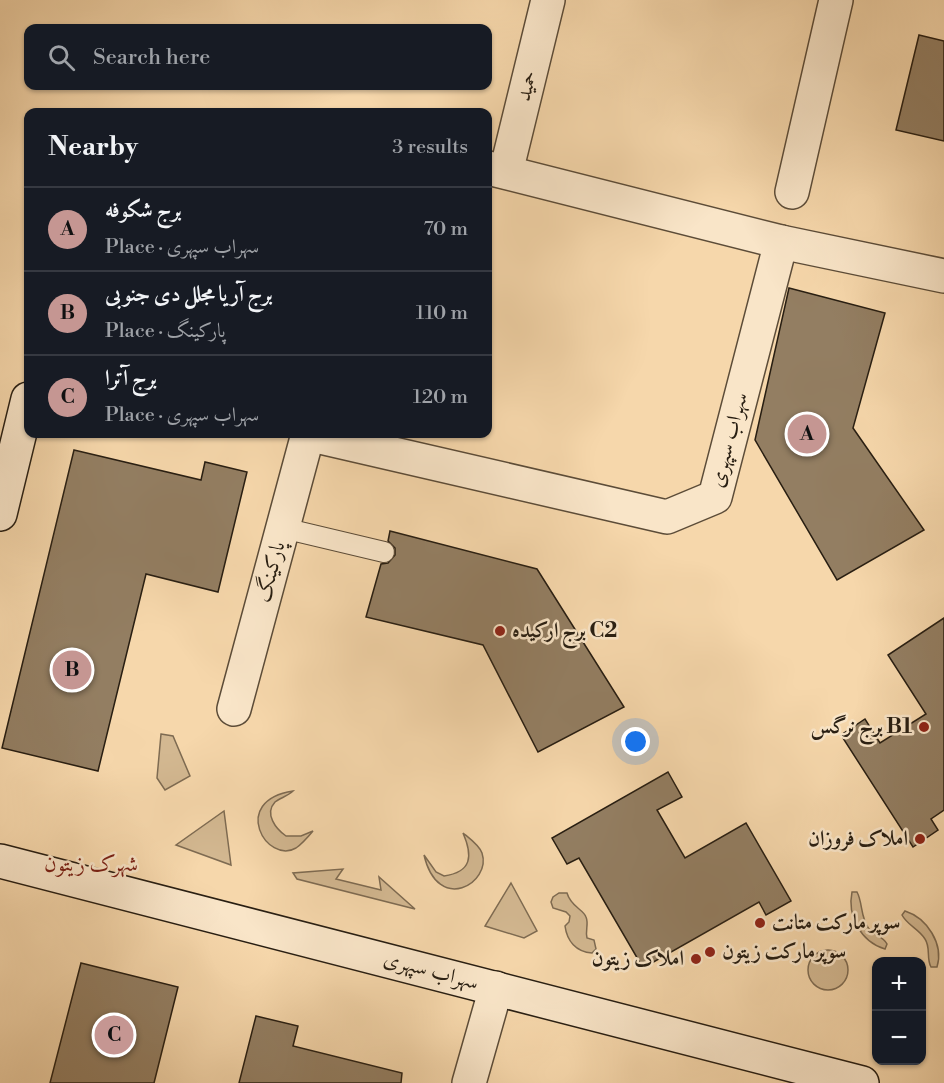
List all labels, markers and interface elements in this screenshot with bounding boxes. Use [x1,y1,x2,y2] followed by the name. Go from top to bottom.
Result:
[24,24,492,90] search box
[45,41,78,74] icon: search
[93,44,210,71] text: Search here
[511,68,543,104] street label: حمید
[48,131,138,163] text: Nearby
[392,135,468,160] text: 3 results
[105,197,182,224] text: برج شکوفه
[60,217,75,242] text: A
[424,217,468,242] text: 70 m
[105,235,259,260] text: Place · سهراب سپهری
[105,281,272,308] text: برج آریا مجلل دی جنوبی
[60,301,75,326] text: B
[416,301,468,326] text: 110 m
[105,319,226,344] text: Place · پارکینگ
[105,365,157,392] text: برج آترا
[60,385,75,410] text: C
[413,385,468,410] text: 120 m
[704,390,754,490] street label: سهراب سپهری
[105,403,259,428] text: Place · سهراب سپهری
[788,412,826,456] pin: A
[249,537,293,606] street label: پارکینگ
[512,618,617,649] place label: برج ارکیده C2
[493,624,507,638] marker: برج ارکیده C2
[52,648,92,692] pin: B
[810,714,912,745] place label: برج نرگس B1
[917,720,931,734] marker: برج نرگس B1
[621,727,650,756] your location
[808,826,908,852] place label: املاک فروزان
[913,832,927,846] marker: املاک فروزان
[44,851,138,878] district label: شهرک زیتون
[772,910,901,936] place label: سوپر مارکت متانت
[753,916,767,930] marker: سوپر مارکت متانت
[722,939,846,965] place label: سوپرمارکت زیتون
[703,945,717,959] marker: سوپرمارکت زیتون
[381,946,481,996] street label: سهراب سپهری
[592,946,684,972] place label: املاک زیتون
[689,952,703,966] marker: املاک زیتون
[872,957,926,1065] map controls
[872,957,926,1011] button: +
[872,1011,926,1065] button: −
[94,1012,134,1058] pin: C

